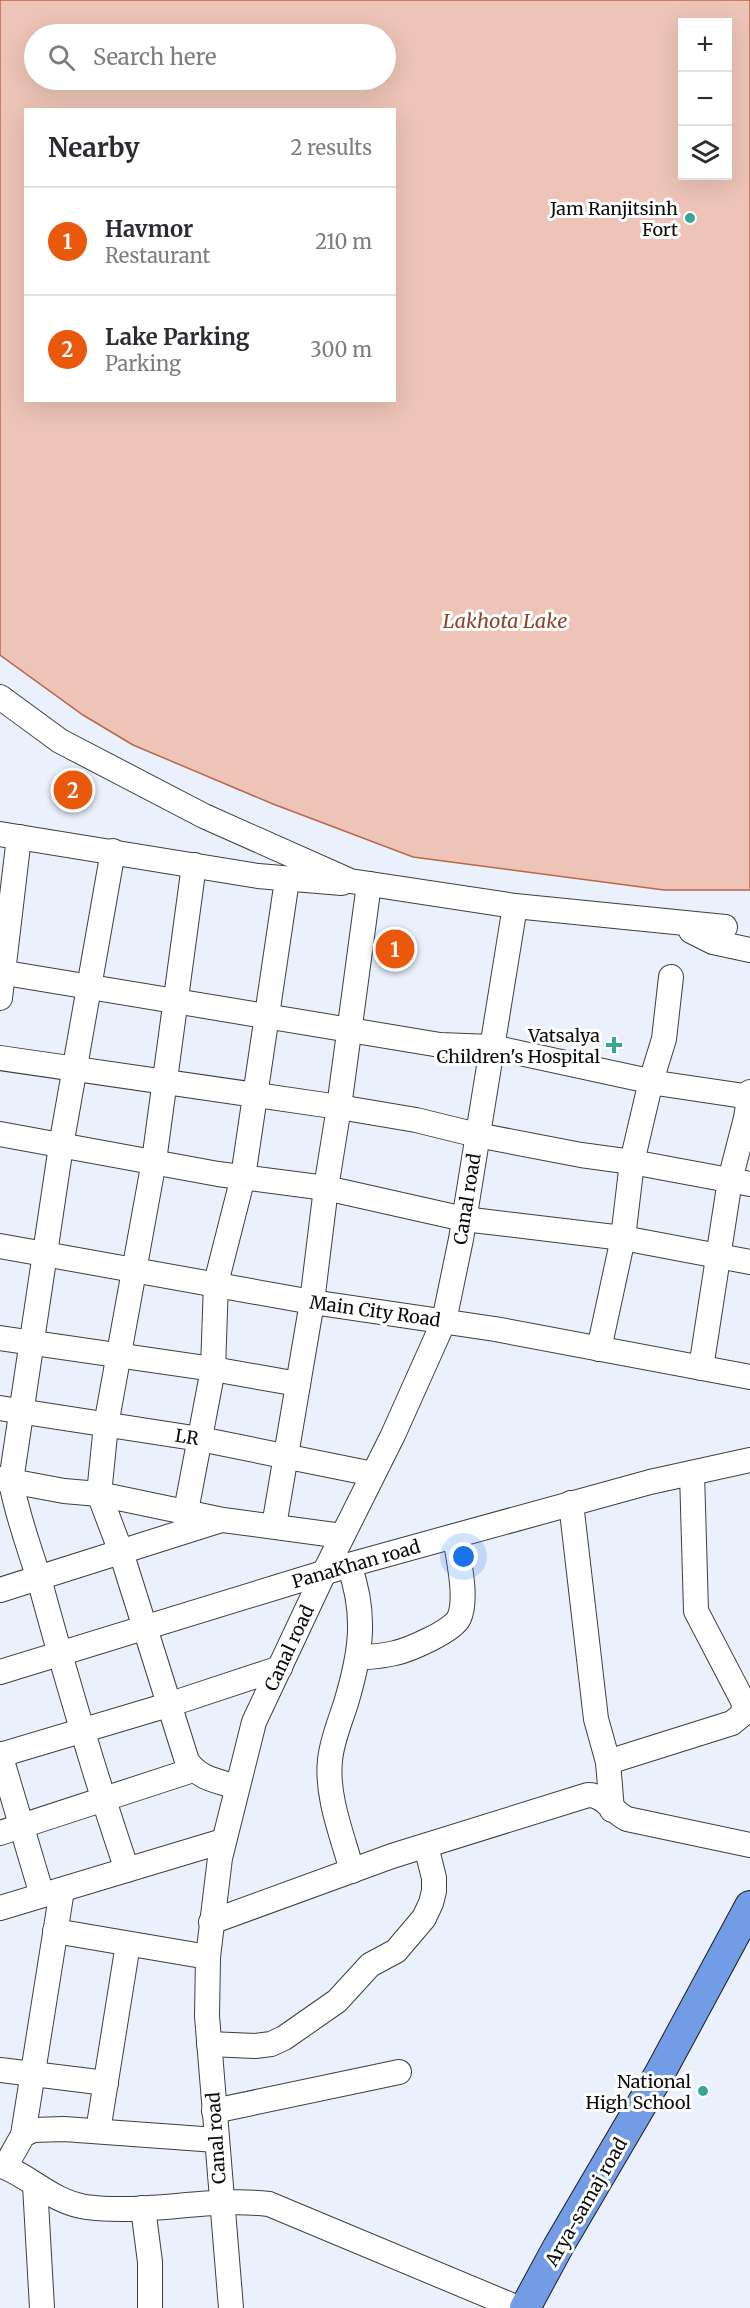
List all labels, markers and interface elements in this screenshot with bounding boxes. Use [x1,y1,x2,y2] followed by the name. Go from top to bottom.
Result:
[678,18,732,180] map controls
[678,18,732,72] button: +
[24,24,396,90] search box
[45,41,78,74] icon: search
[93,43,216,71] text: Search here
[678,72,732,126] button: −
[678,126,732,180] button: layers
[48,131,140,164] text: Nearby
[290,135,372,160] text: 2 results
[549,197,678,241] place label: Jam Ranjitsinh Fort
[683,211,697,225] marker: Jam Ranjitsinh Fort
[105,215,193,243] text: Havmor
[63,229,72,254] text: 1
[315,229,372,254] text: 210 m
[105,243,210,268] text: Restaurant
[105,323,250,351] text: Lake Parking
[62,337,73,362] text: 2
[310,337,372,362] text: 300 m
[105,351,181,376] text: Parking
[443,608,567,633] water label: Lakhota Lake
[54,768,92,812] pin: 2
[376,926,414,972] pin: 1
[436,1024,600,1068] place label: Vatsalya Children's Hospital
[605,1036,623,1054] marker: Vatsalya Children's Hospital
[448,1152,486,1246] street label: Canal road
[308,1290,442,1332] street label: Main City Road
[174,1424,201,1450] street label: LR
[289,1535,423,1593] street label: PanaKhan road
[449,1542,478,1571] your location
[259,1601,319,1695] street label: Canal road
[586,2070,691,2114] place label: National High School
[696,2084,710,2098] marker: National High School
[201,2091,231,2185] street label: Canal road
[539,2134,632,2271] street label: Arya-samaj road

